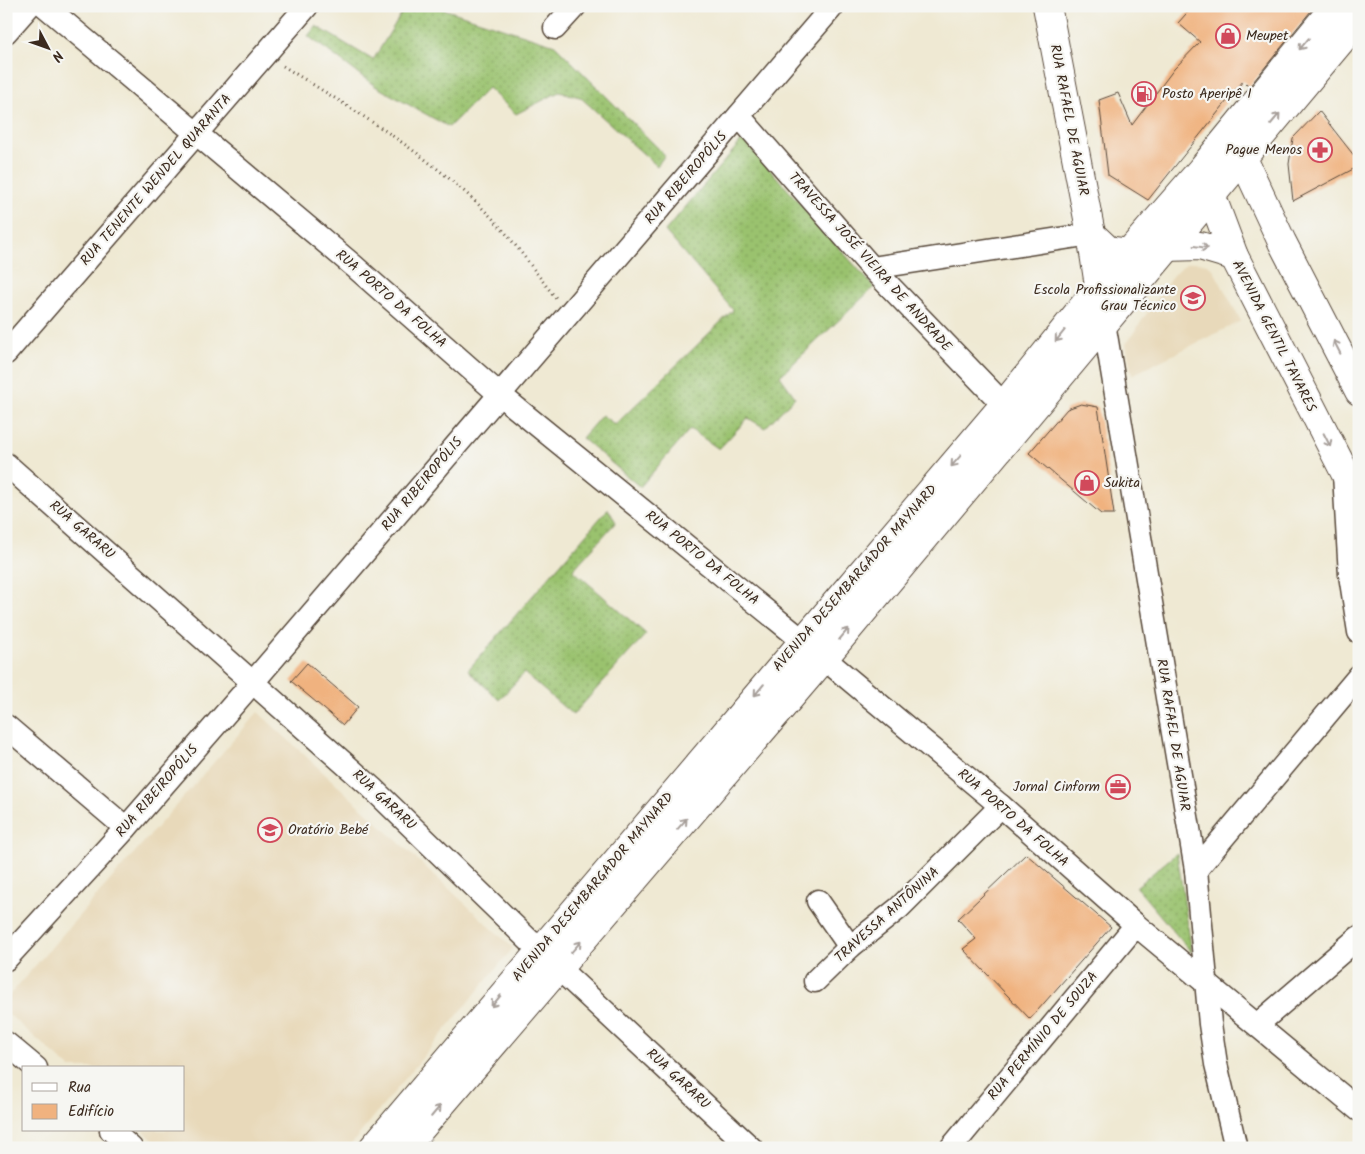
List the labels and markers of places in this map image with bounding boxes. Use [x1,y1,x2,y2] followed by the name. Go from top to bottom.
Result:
[1215,23,1241,49] shop icon: Meupet
[1246,25,1289,47] place label: Meupet
[1131,81,1157,107] fuel station icon: Posto Aperipê I
[1162,83,1252,105] place label: Posto Aperipê I
[1307,137,1333,163] pharmacy icon: Pague Menos
[1225,139,1302,161] place label: Pague Menos
[1033,279,1177,317] place label: Escola Profissionalizante Grau Técnico
[1180,285,1206,311] school or university icon: Escola Profissionalizante Grau Técnico
[1074,470,1100,496] shop icon: Sukita
[1104,472,1140,494] place label: Sukita
[1105,774,1131,800] office icon: Jornal Cinform
[1013,776,1100,798] place label: Jornal Cinform
[257,817,283,843] school or university icon: Oratório Bebé
[288,819,369,841] place label: Oratório Bebé

